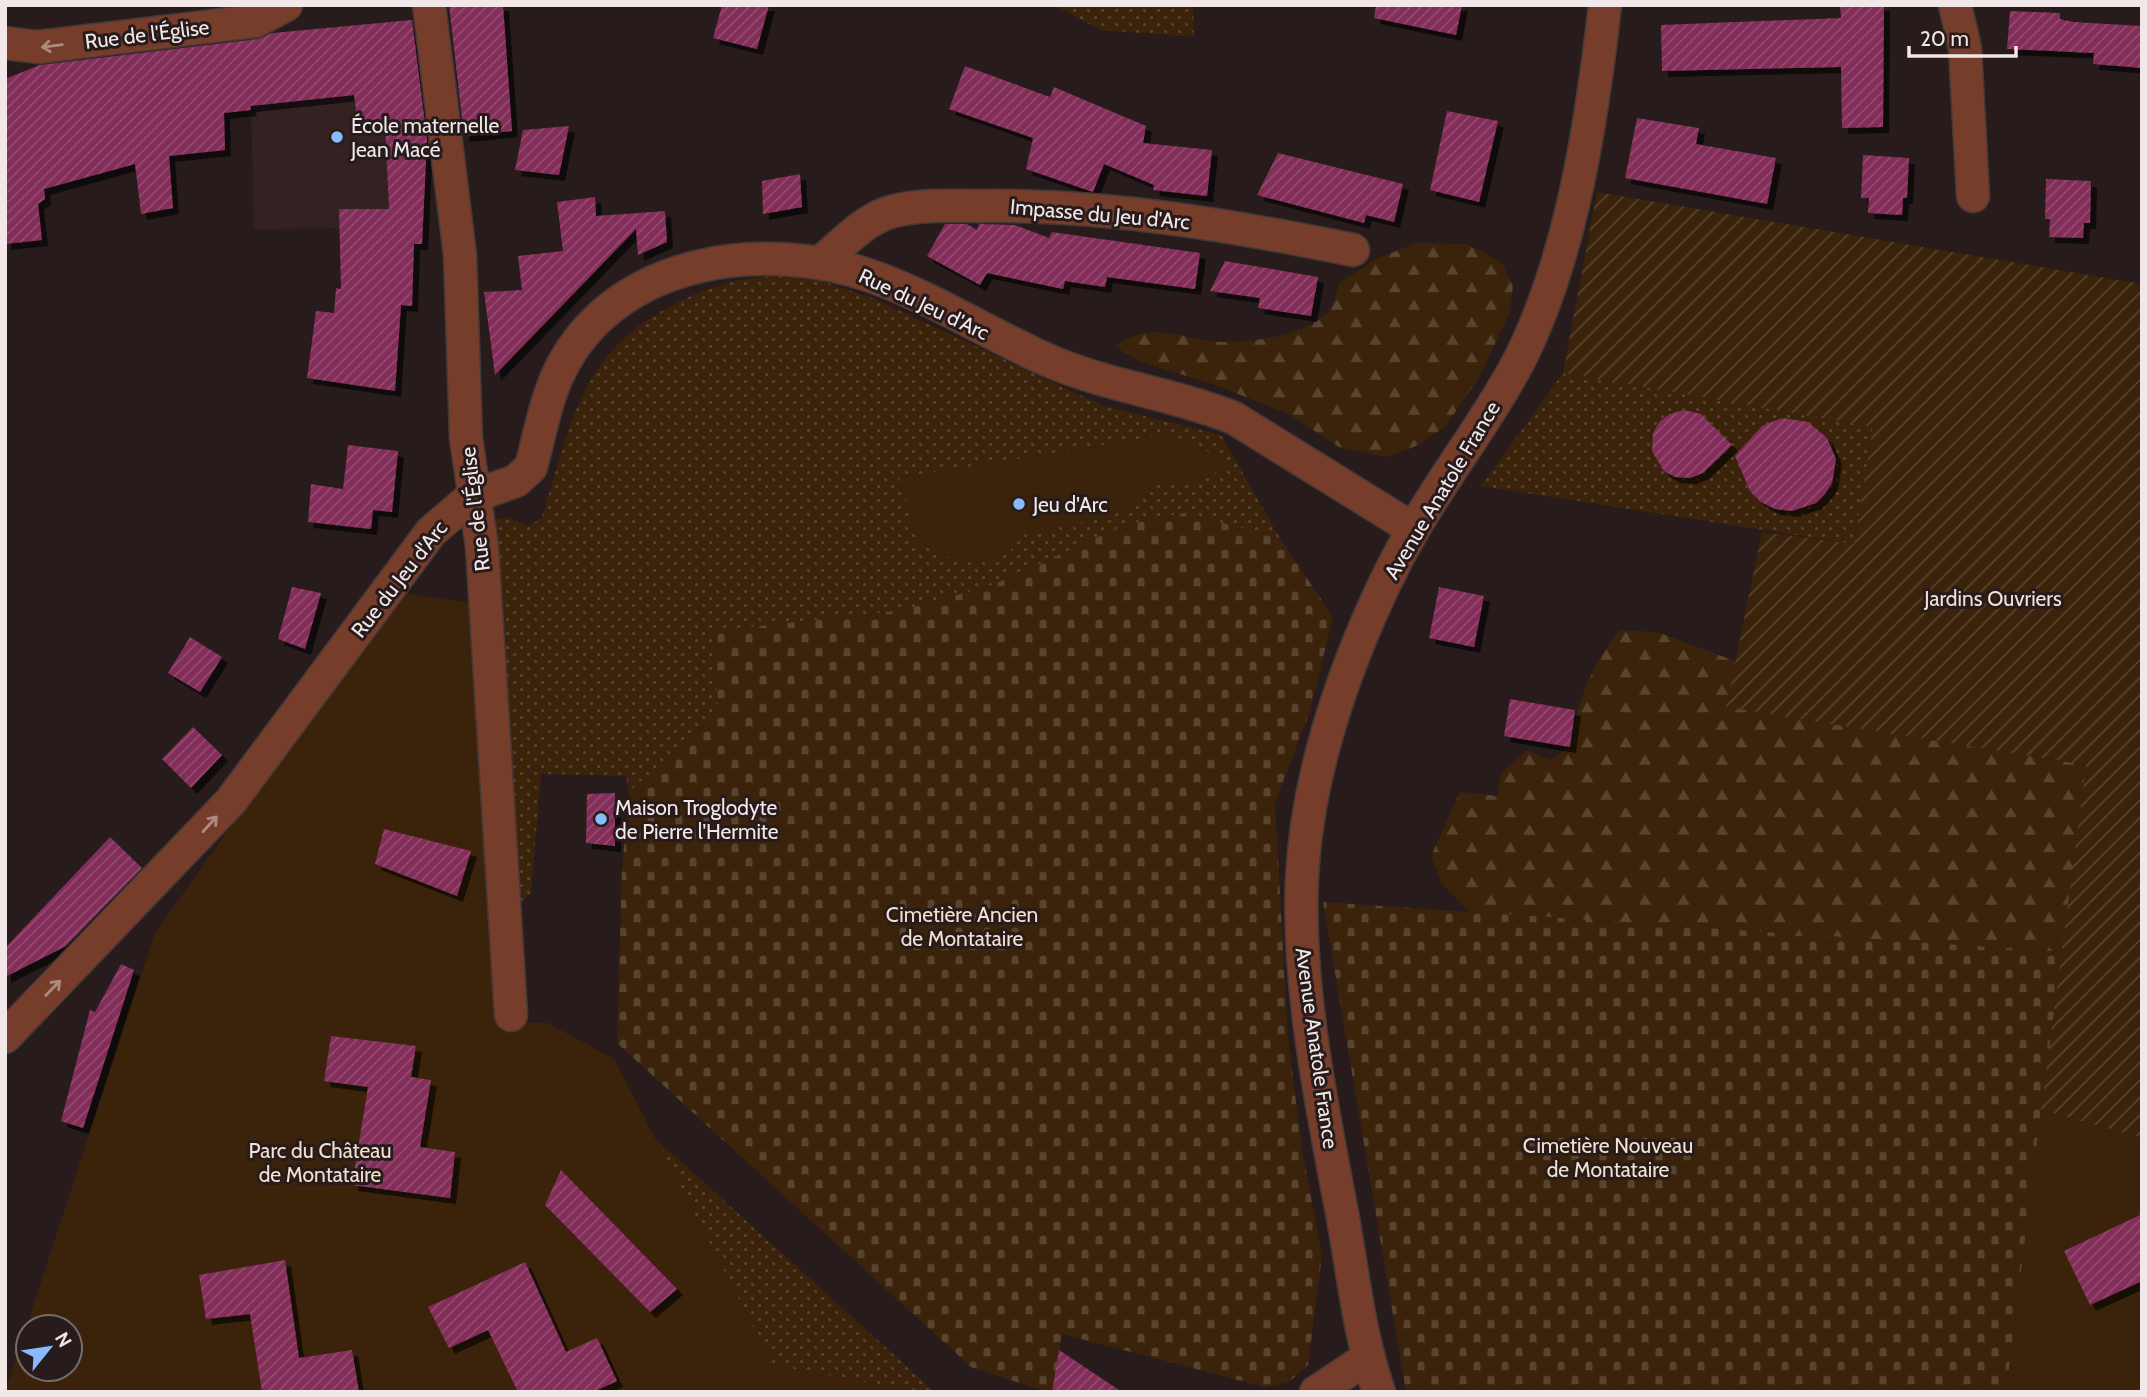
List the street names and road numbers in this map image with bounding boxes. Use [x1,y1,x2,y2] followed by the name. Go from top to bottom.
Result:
[83,14,211,54] street label: Rue de l'Église
[1009,194,1191,234] street label: Impasse du Jeu d'Arc
[855,263,993,345] street label: Rue du Jeu d'Arc
[1379,396,1505,584] street label: Avenue Anatole France
[455,445,495,573] street label: Rue de l'Église
[346,516,452,642] street label: Rue du Jeu d'Arc
[1290,946,1344,1151] street label: Avenue Anatole France

